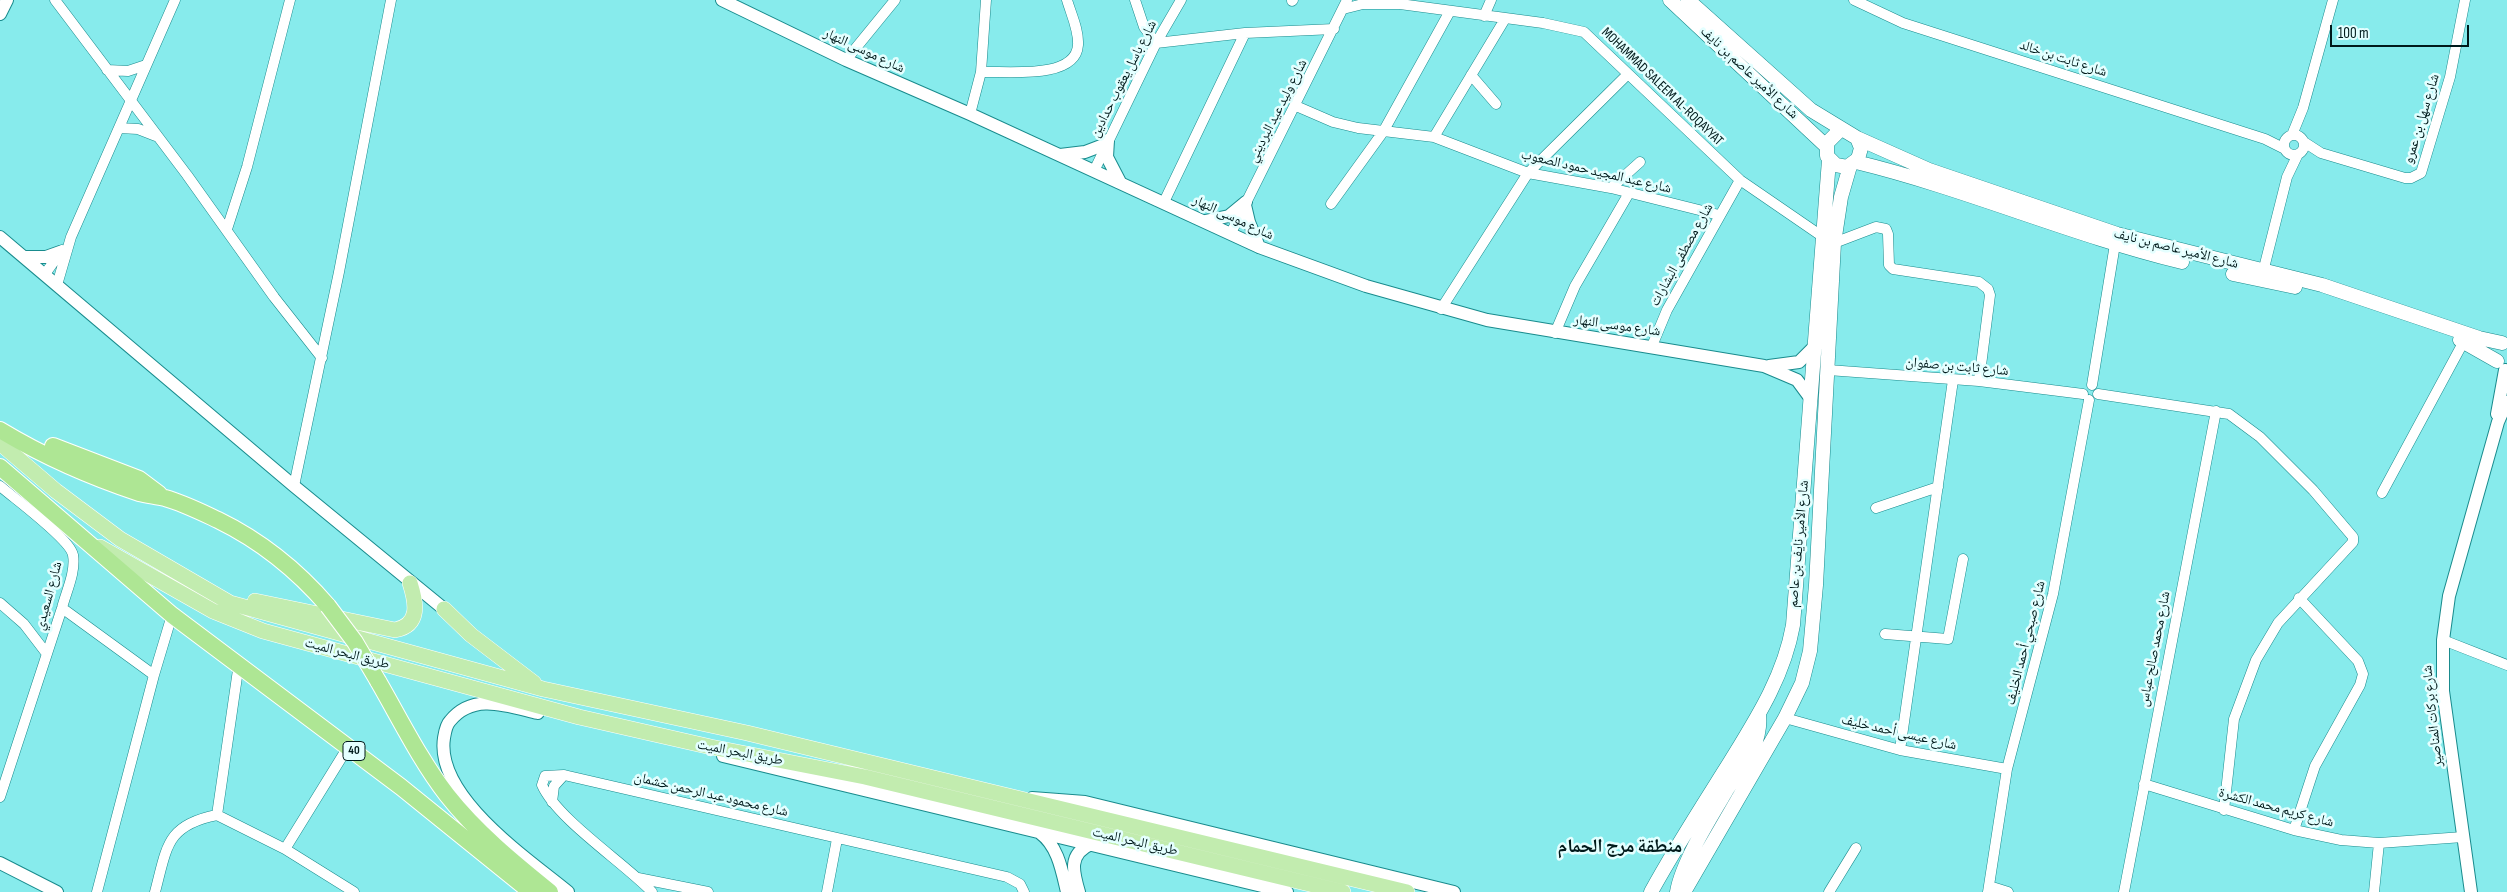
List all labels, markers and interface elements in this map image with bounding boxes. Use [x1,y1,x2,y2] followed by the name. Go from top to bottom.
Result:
[2332,15,2471,47] scale bar
[1087,18,1161,140] street label: شارع باسل يعقوب حدادين
[1697,23,1801,123] street label: شارع الأمير عاصم بن نايف
[1598,24,1726,150] street label: MOHAMMAD SALEEM AL-ROQAYYAT
[2338,24,2369,43] text: 100 m
[821,25,907,77] street label: شارع موسى النهار
[2017,37,2109,81] street label: شارع ثابت بن خالد
[1245,57,1311,165] street label: شارع وليد عيد البرديني
[2400,72,2444,166] street label: شارع سهل بن عمرو
[1519,147,1673,197] street label: شارع عبد المجيد حمود الصعوب
[1190,192,1276,244] street label: شارع موسى النهار
[1647,201,1717,309] street label: شارع مصطفى البشارات
[2112,225,2240,273] street label: شارع الأمير عاصم بن نايف
[1573,312,1661,340] street label: شارع موسى النهار
[1905,354,2009,380] street label: شارع ثابت بن صفوان
[1785,480,1813,608] street label: شارع الأمير نايف بن عاصم
[32,560,66,632] street label: شارع السعيدي
[2002,579,2050,707] street label: شارع صبحي أحمد الخليف
[2136,590,2174,708] street label: شارع محمد صالح عباس
[303,635,391,673] street label: طريق البحر الميت
[2419,664,2447,768] street label: شارع بركات المناصير
[1840,712,1958,754] street label: شارع عيسى أحمد خليف
[696,736,784,770] street label: طريق البحر الميت
[343,741,365,760] road number: 40
[632,769,790,821] street label: شارع محمود عبد الرحمن خشمان
[2217,785,2335,831] street label: شارع كريم محمد الكشرة
[1091,824,1179,860] street label: طريق البحر الميت
[1558,836,1682,858] district label: منطقة مرج الحمام

